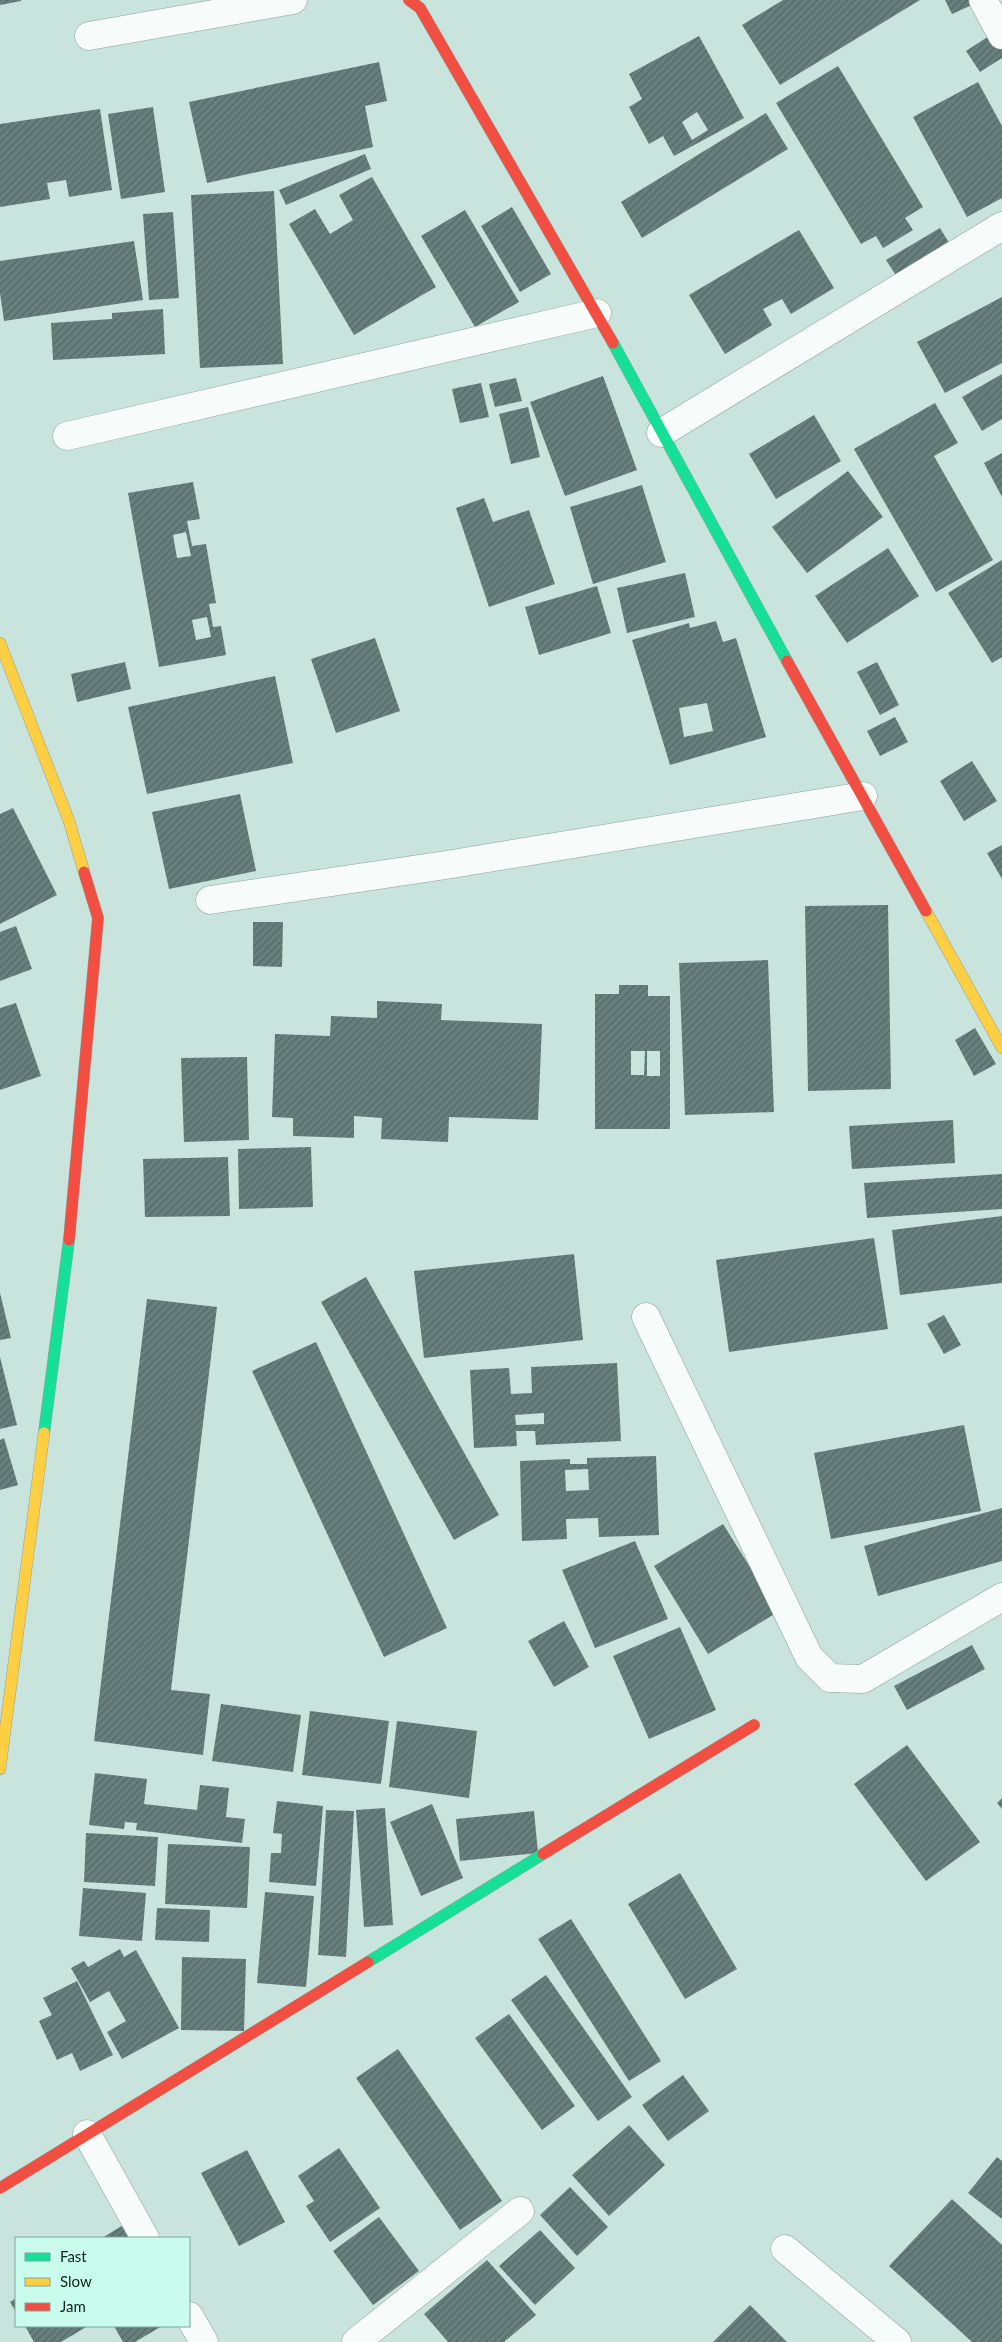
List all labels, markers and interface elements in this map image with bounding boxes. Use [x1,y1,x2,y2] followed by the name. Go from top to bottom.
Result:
[15,2237,190,2327] legend
[60,2247,87,2265] text: Fast
[60,2272,92,2290] text: Slow
[60,2297,86,2315] text: Jam

